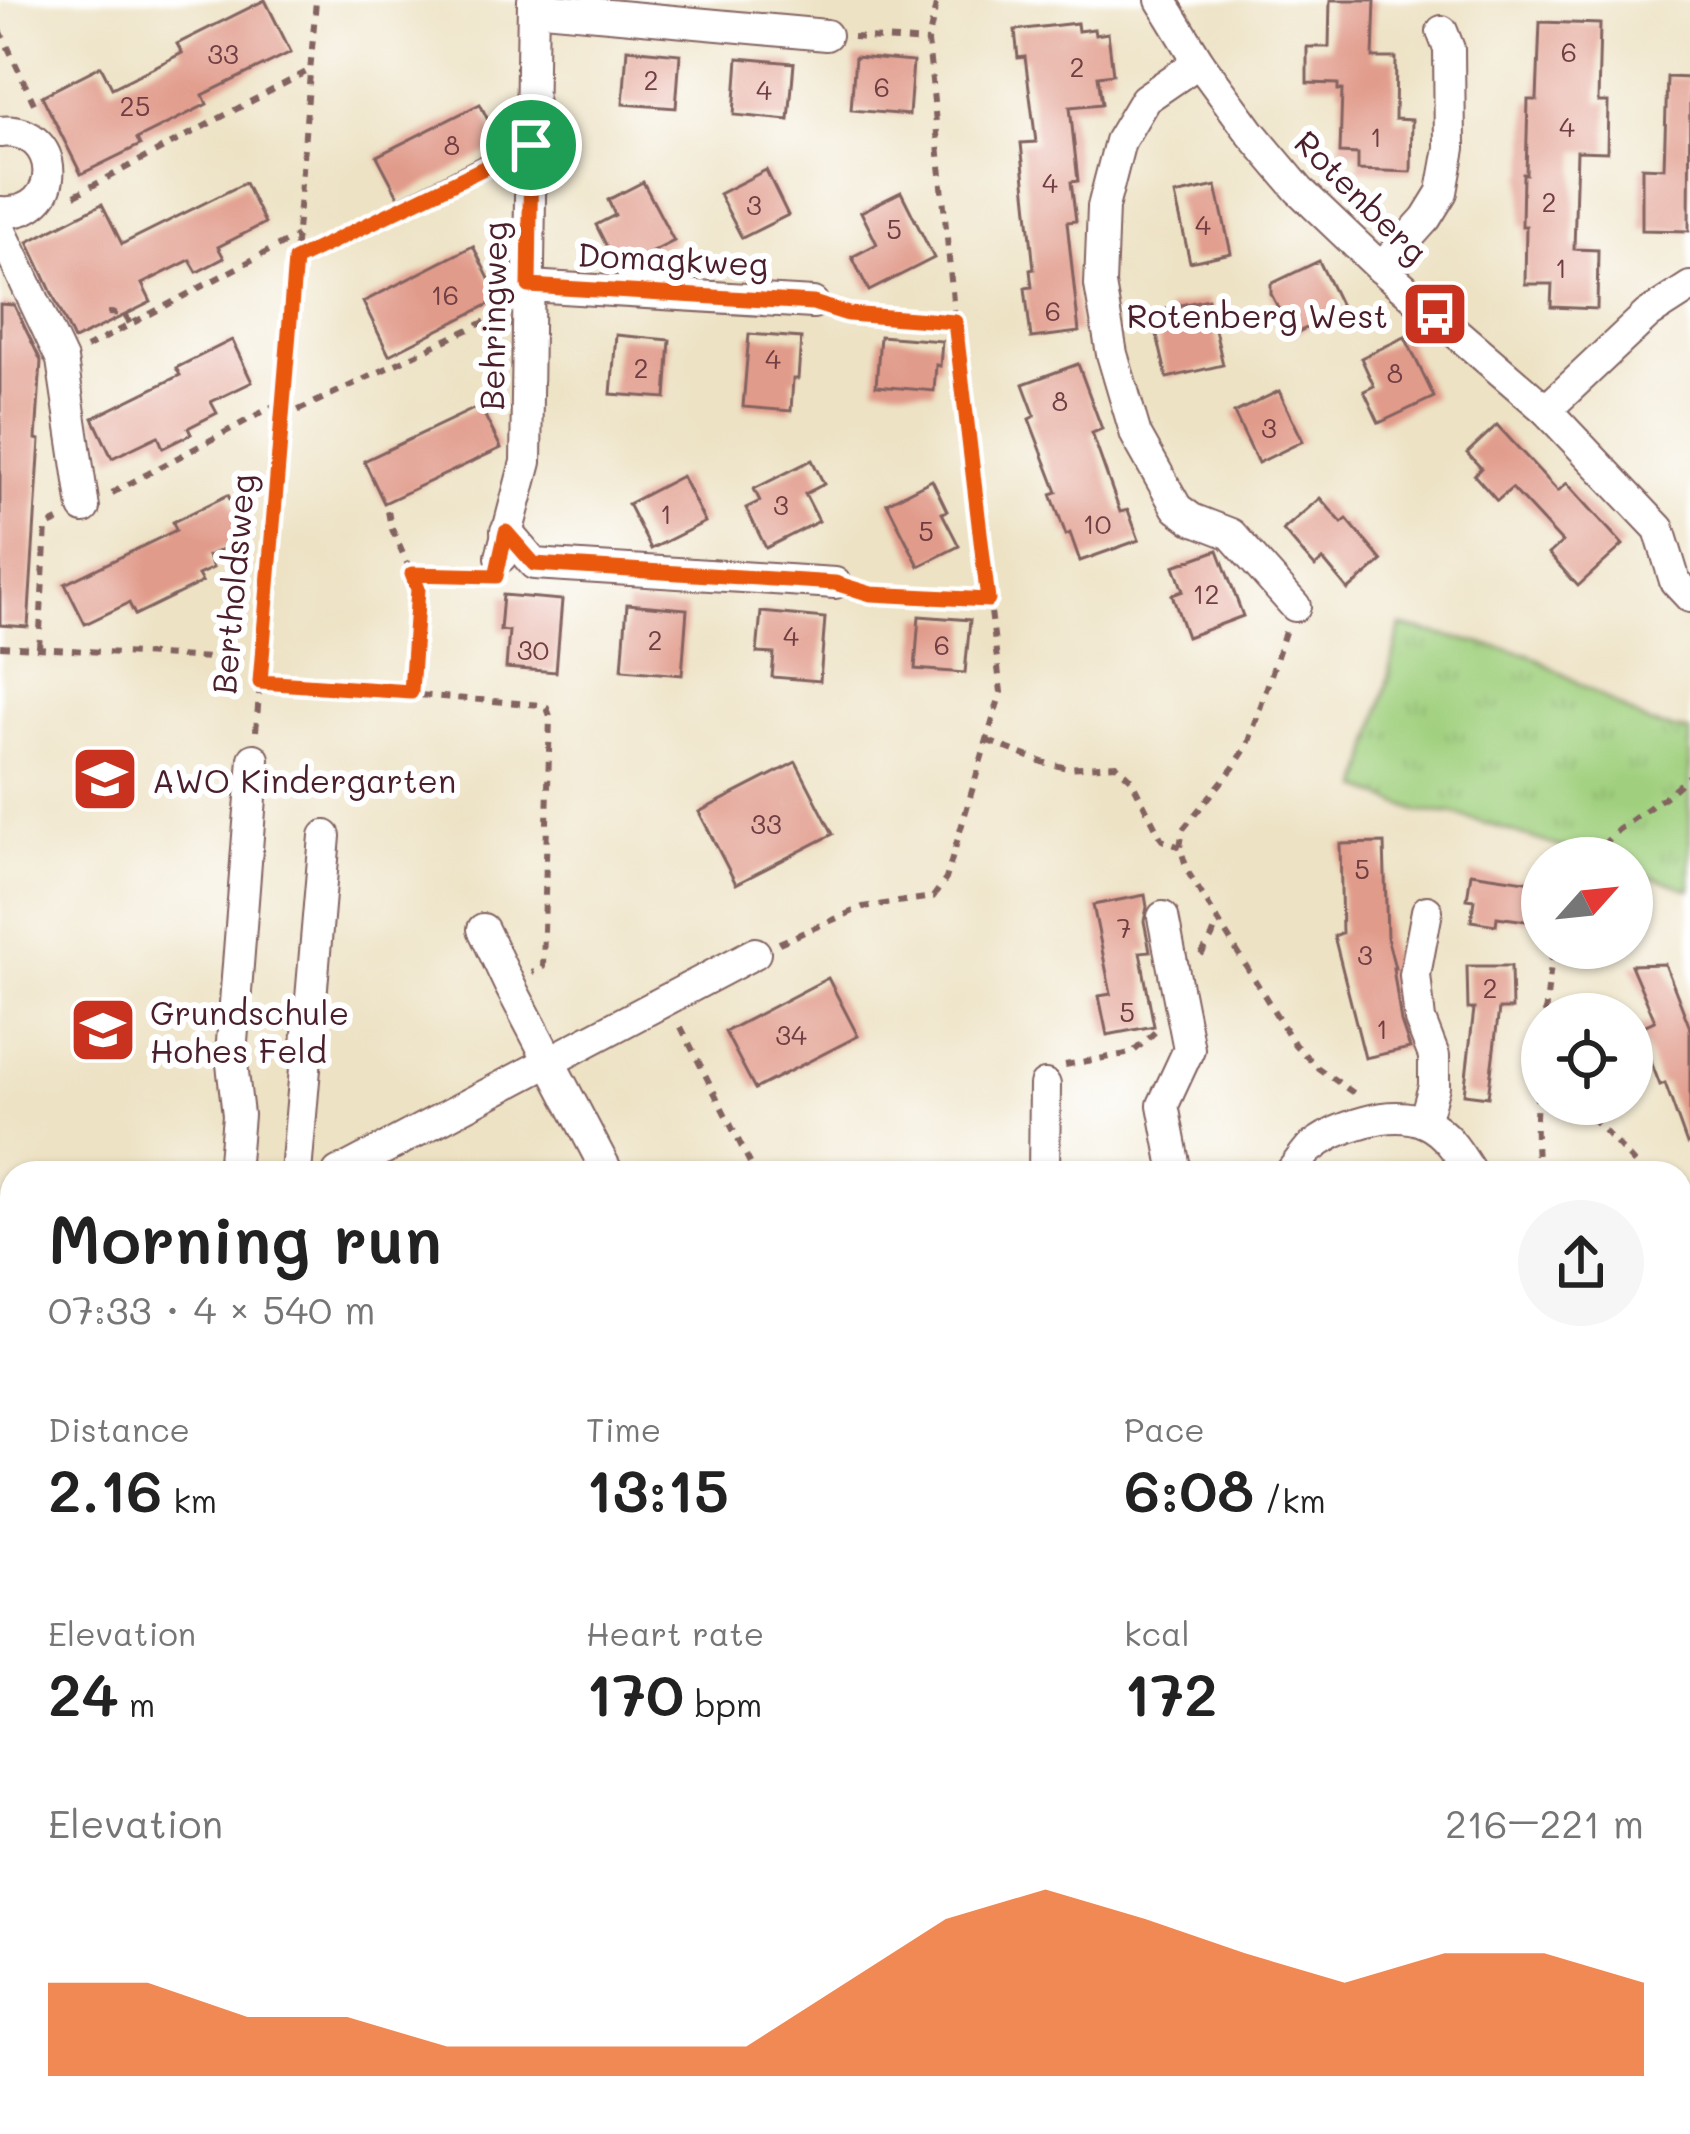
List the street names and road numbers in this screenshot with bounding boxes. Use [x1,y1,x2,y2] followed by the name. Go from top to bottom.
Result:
[1286,120,1438,272] street label: Rotenberg
[469,221,515,411] street label: Behringweg
[577,232,769,284] street label: Domagkweg
[201,472,263,696] street label: Bertholdsweg

